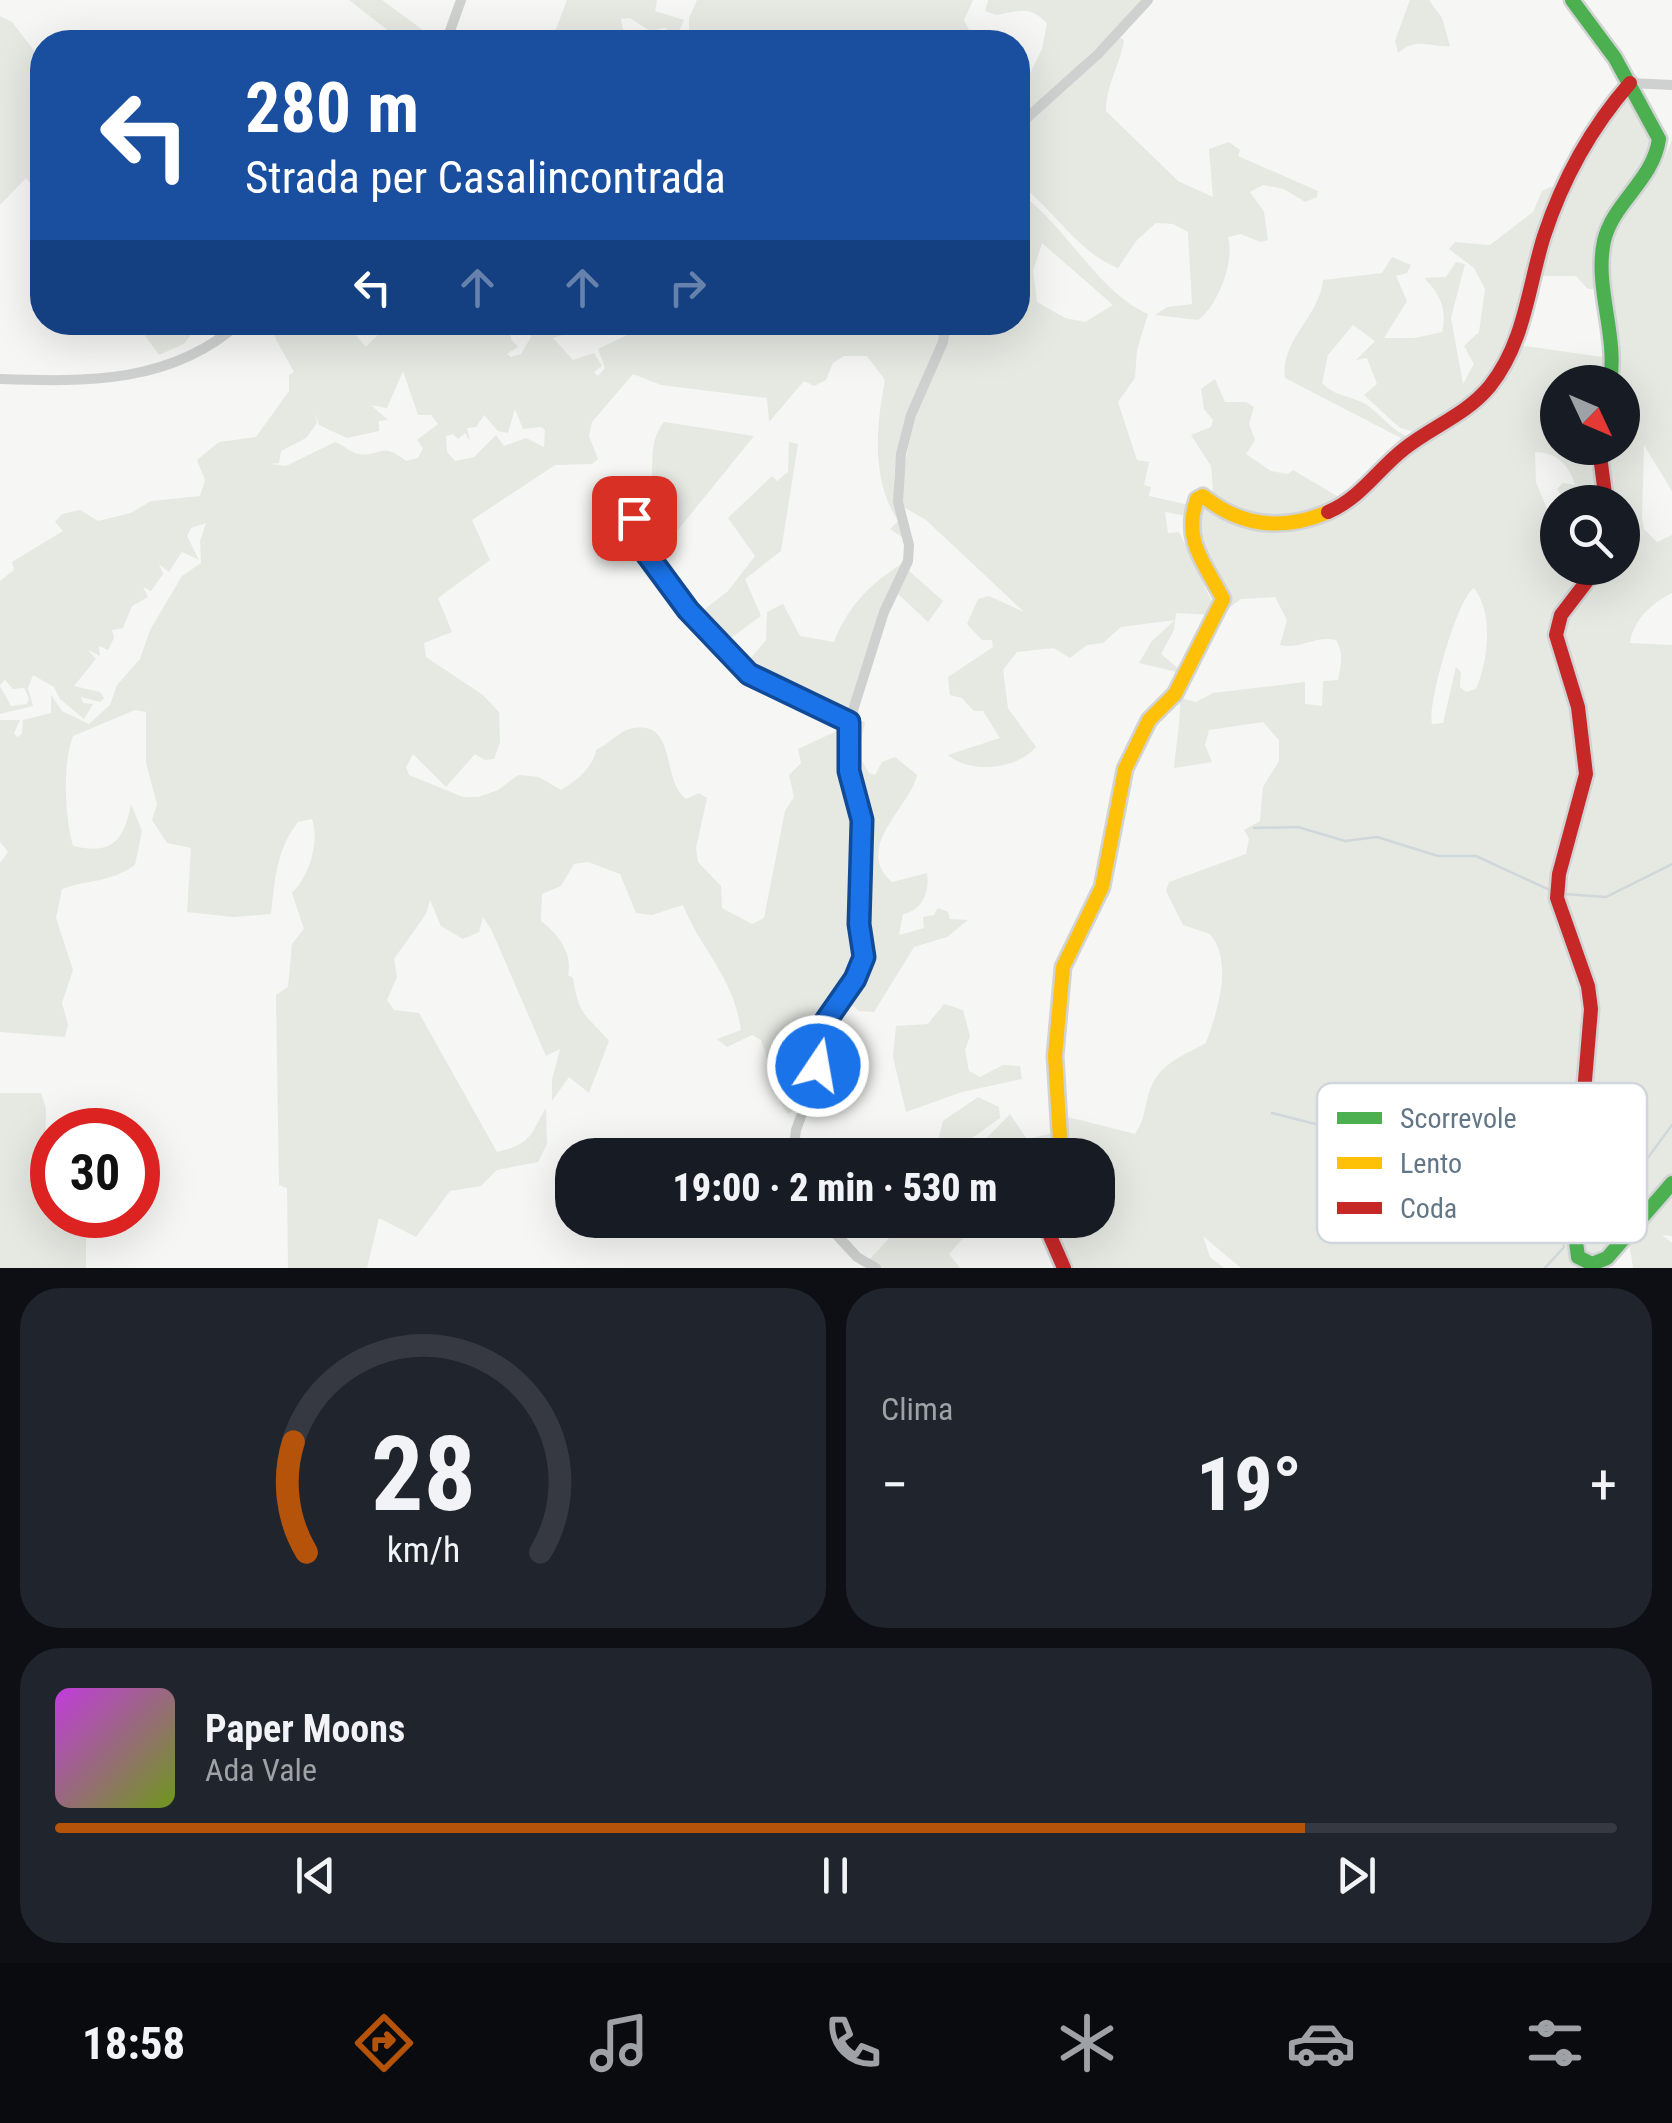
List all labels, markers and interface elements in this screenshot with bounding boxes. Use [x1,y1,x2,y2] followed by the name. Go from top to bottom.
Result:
[245,67,419,149] text: 280 m
[80,70,210,200] icon: left
[245,151,726,204] text: Strada per Casalincontrada
[345,260,400,315] icon: left
[450,260,505,315] icon: ahead
[555,260,610,315] icon: ahead
[660,260,715,315] icon: right
[1540,365,1640,465] north arrow
[1540,365,1640,585] map controls
[592,476,677,561] pin
[1540,485,1640,585] button: search
[607,491,662,546] icon: arrive
[766,1014,870,1118] position arrow
[1317,1083,1647,1243] legend
[1400,1102,1517,1135] text: Scorrevole
[30,1108,160,1238] speed limit sign: 30
[1400,1147,1462,1180] text: Lento
[673,1166,997,1210] text: 19:00 · 2 min · 530 m
[1400,1192,1457,1225] text: Coda
[881,1390,953,1428] text: Clima
[370,1414,476,1535] text: 28
[1196,1440,1302,1528] text: 19°
[881,1453,909,1517] text: −
[1590,1453,1617,1517] text: +
[386,1529,460,1571] text: km/h
[205,1707,405,1751] text: Paper Moons
[205,1751,317,1789] text: Ada Vale
[288,1848,343,1903] icon: previous
[808,1848,863,1903] icon: pause
[1329,1848,1384,1903] icon: next
[349,2008,419,2078] icon: directions
[584,2008,654,2078] icon: music
[818,2008,888,2078] icon: phone
[1052,2008,1122,2078] icon: climate
[1286,2008,1356,2078] icon: car
[1520,2008,1590,2078] icon: filters
[82,2017,185,2070] text: 18:58

